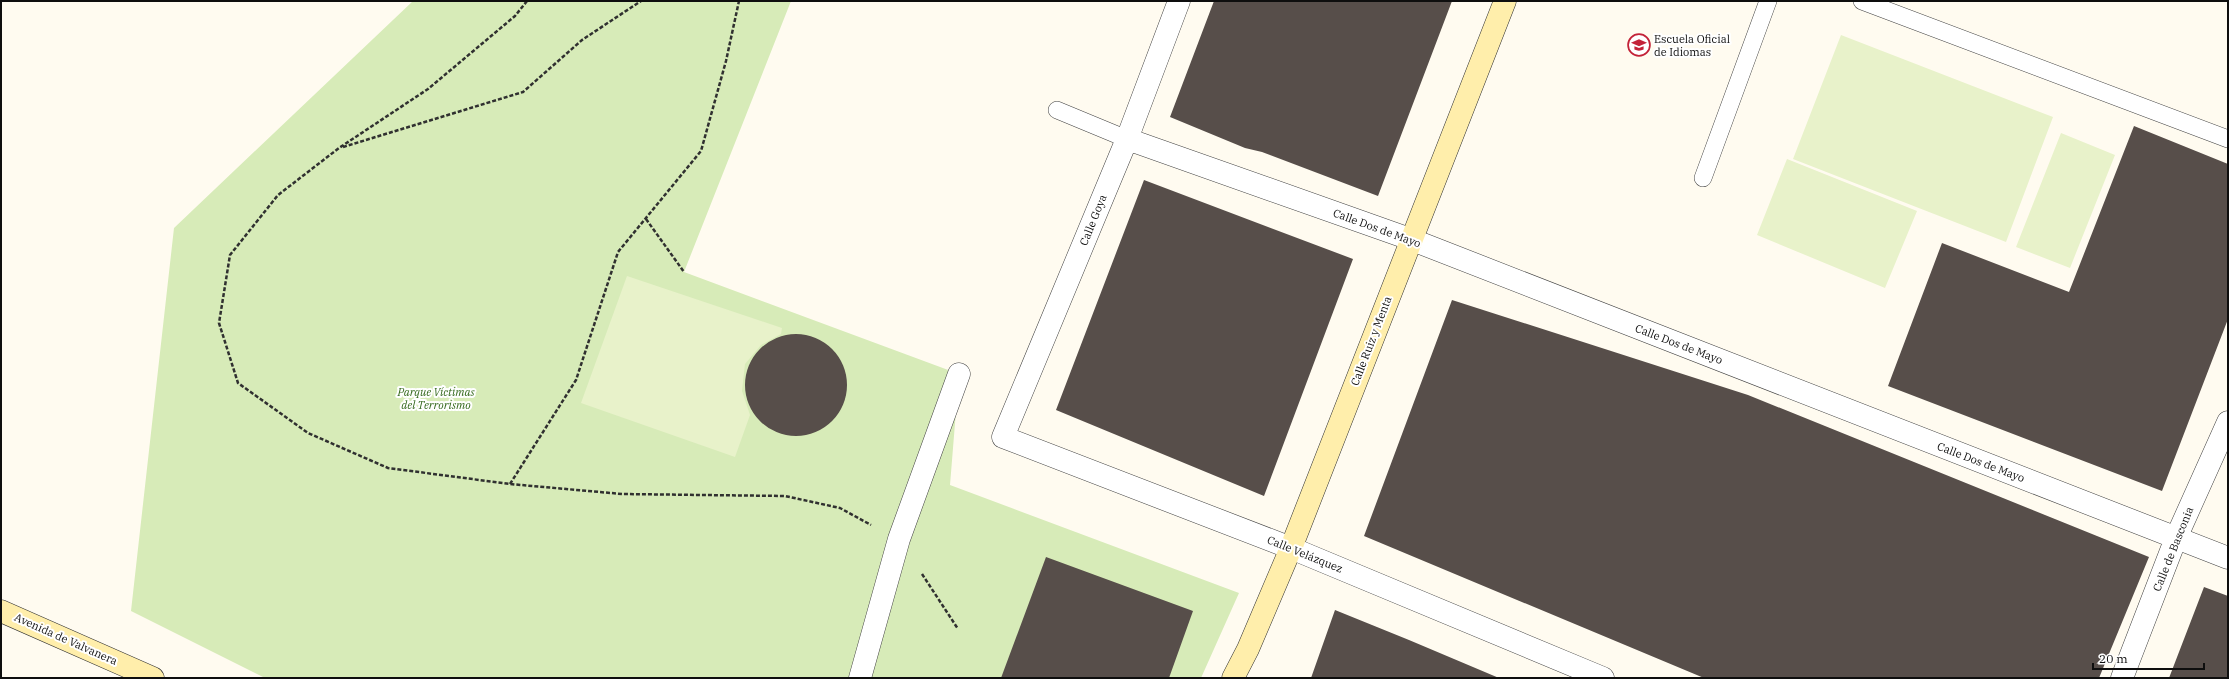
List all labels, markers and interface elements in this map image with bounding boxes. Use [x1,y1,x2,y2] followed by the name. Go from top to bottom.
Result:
[1626,32,1652,58] school or university icon: Escuela Oficial de Idiomas
[1654,32,1730,59] place label: Escuela Oficial de Idiomas
[1076,192,1110,248] street label: Calle Goya
[1331,206,1423,250] street label: Calle Dos de Mayo
[1348,294,1394,388] street label: Calle Ruiz y Menta
[1633,321,1725,367] street label: Calle Dos de Mayo
[396,385,475,412] park label: Parque Víctimas del Terrorismo
[1935,439,2027,485] street label: Calle Dos de Mayo
[2150,505,2196,593] street label: Calle de Basconia
[1265,532,1345,576] street label: Calle Velázquez
[12,610,120,668] street label: Avenida de Valvanera
[2093,645,2204,671] scale bar
[2099,651,2128,666] text: 20 m

